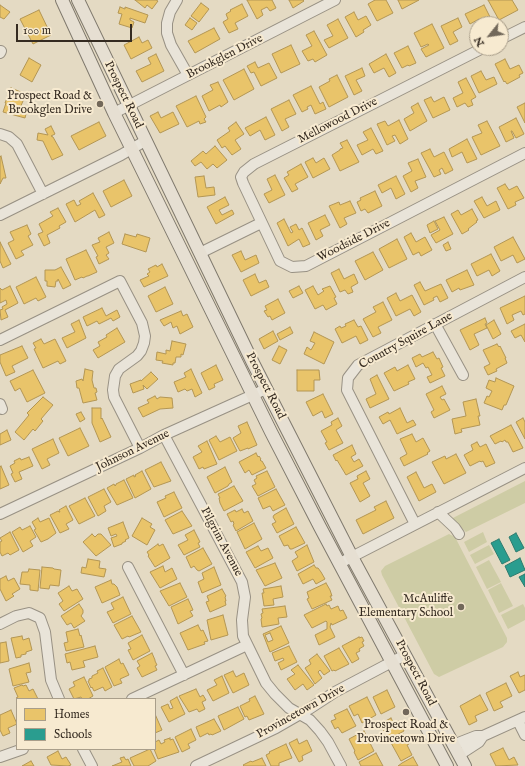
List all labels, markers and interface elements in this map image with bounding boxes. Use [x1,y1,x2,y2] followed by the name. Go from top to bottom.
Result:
[18,16,134,42] scale bar
[469,16,509,56] north arrow
[23,23,51,38] text: 100 m
[184,32,266,82] street label: Brookglen Drive
[471,34,488,49] text: N
[101,59,145,131] street label: Prospect Road
[7,90,92,118] place label: Prospect Road & Brookglen Drive
[296,95,380,147] street label: Mellowood Drive
[95,99,105,109] marker: Prospect Road & Brookglen Drive
[315,216,393,266] street label: Woodside Drive
[357,309,455,373] street label: Country Squire Lane
[242,350,288,422] street label: Prospect Road
[94,427,172,475] street label: Johnson Avenue
[197,505,245,579] street label: Pilgrim Avenue
[359,593,453,621] place label: McAuliffe Elementary School
[456,602,466,612] marker: McAuliffe Elementary School
[391,637,439,709] street label: Prospect Road
[254,682,348,742] street label: Provincetown Drive
[16,698,156,750] legend
[54,707,90,722] text: Homes
[401,707,411,717] marker: Prospect Road & Provincetown Drive
[357,719,455,747] place label: Prospect Road & Provincetown Drive
[54,727,92,742] text: Schools

